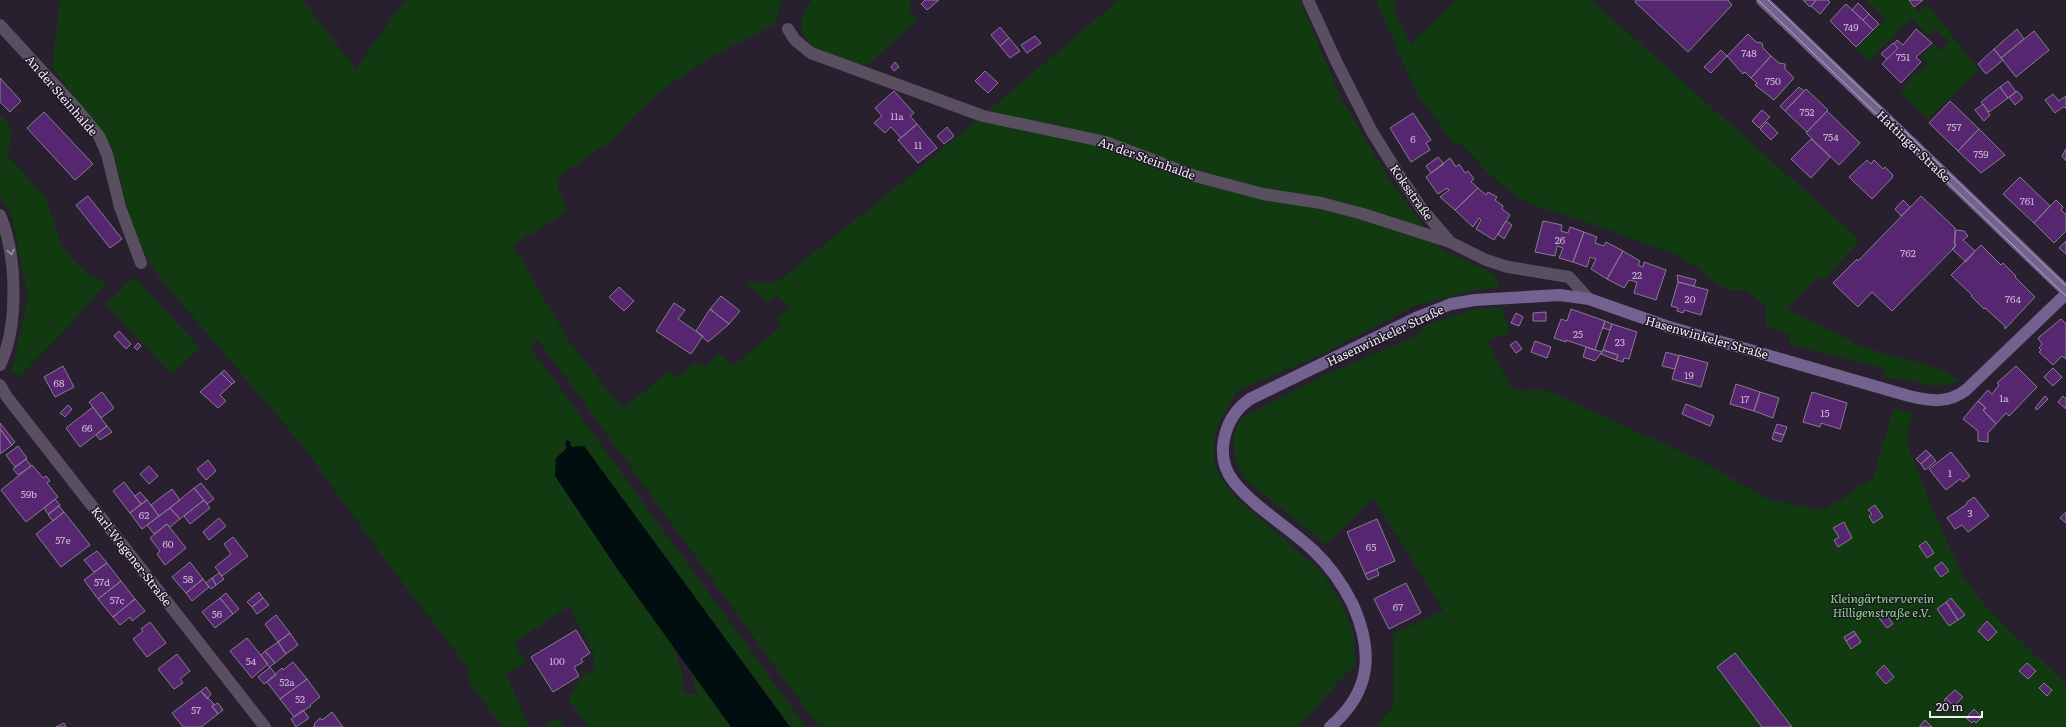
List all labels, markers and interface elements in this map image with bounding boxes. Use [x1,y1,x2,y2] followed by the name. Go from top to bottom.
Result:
[1843,19,1859,34] house number: 749
[1741,45,1757,60] house number: 748
[1896,49,1910,64] house number: 751
[22,51,102,139] street label: An der Steinhalde
[1765,73,1781,88] house number: 750
[1800,104,1814,119] house number: 752
[1873,106,1955,186] street label: Hattinger Straße
[890,108,904,123] house number: 11a
[1947,119,1961,134] house number: 757
[1823,129,1839,144] house number: 754
[1410,131,1416,146] house number: 6
[1096,132,1198,184] street label: An der Steinhalde
[914,137,922,152] house number: 11
[1973,146,1989,161] house number: 759
[1386,160,1438,224] street label: Koksstraße
[2020,193,2034,208] house number: 761
[1555,232,1566,247] house number: 26
[1900,245,1916,260] house number: 762
[6,249,15,255] one-way arrow
[1632,267,1642,282] house number: 22
[1685,291,1696,306] house number: 20
[2005,291,2021,306] house number: 764
[1324,300,1446,370] street label: Hasenwinkeler Straße
[1643,311,1771,363] street label: Hasenwinkeler Straße
[1573,326,1583,341] house number: 25
[1615,334,1625,349] house number: 23
[1684,367,1694,382] house number: 19
[54,375,65,390] house number: 68
[1999,390,2009,405] house number: 1a
[1741,391,1749,406] house number: 17
[1820,405,1830,420] house number: 15
[82,420,93,435] house number: 66
[1948,465,1952,480] house number: 1
[21,486,37,501] house number: 59b
[87,502,177,610] street label: Karl-Wagener-Straße
[1967,505,1973,520] house number: 3
[139,507,149,522] house number: 62
[55,532,71,547] house number: 57e
[162,536,174,551] house number: 60
[1366,539,1376,554] house number: 65
[183,571,194,586] house number: 58
[94,574,110,589] house number: 57d
[1830,589,1934,621] park label: Kleingärtnerverein Hilligenstraße e.V.
[109,592,125,607] house number: 57c
[1393,599,1403,614] house number: 67
[212,606,223,621] house number: 56
[246,653,257,668] house number: 54
[549,653,565,668] house number: 100
[279,674,295,689] house number: 52a
[295,691,305,706] house number: 52
[1930,693,1982,719] scale bar
[1936,697,1963,715] text: 20 m
[191,702,201,717] house number: 57

